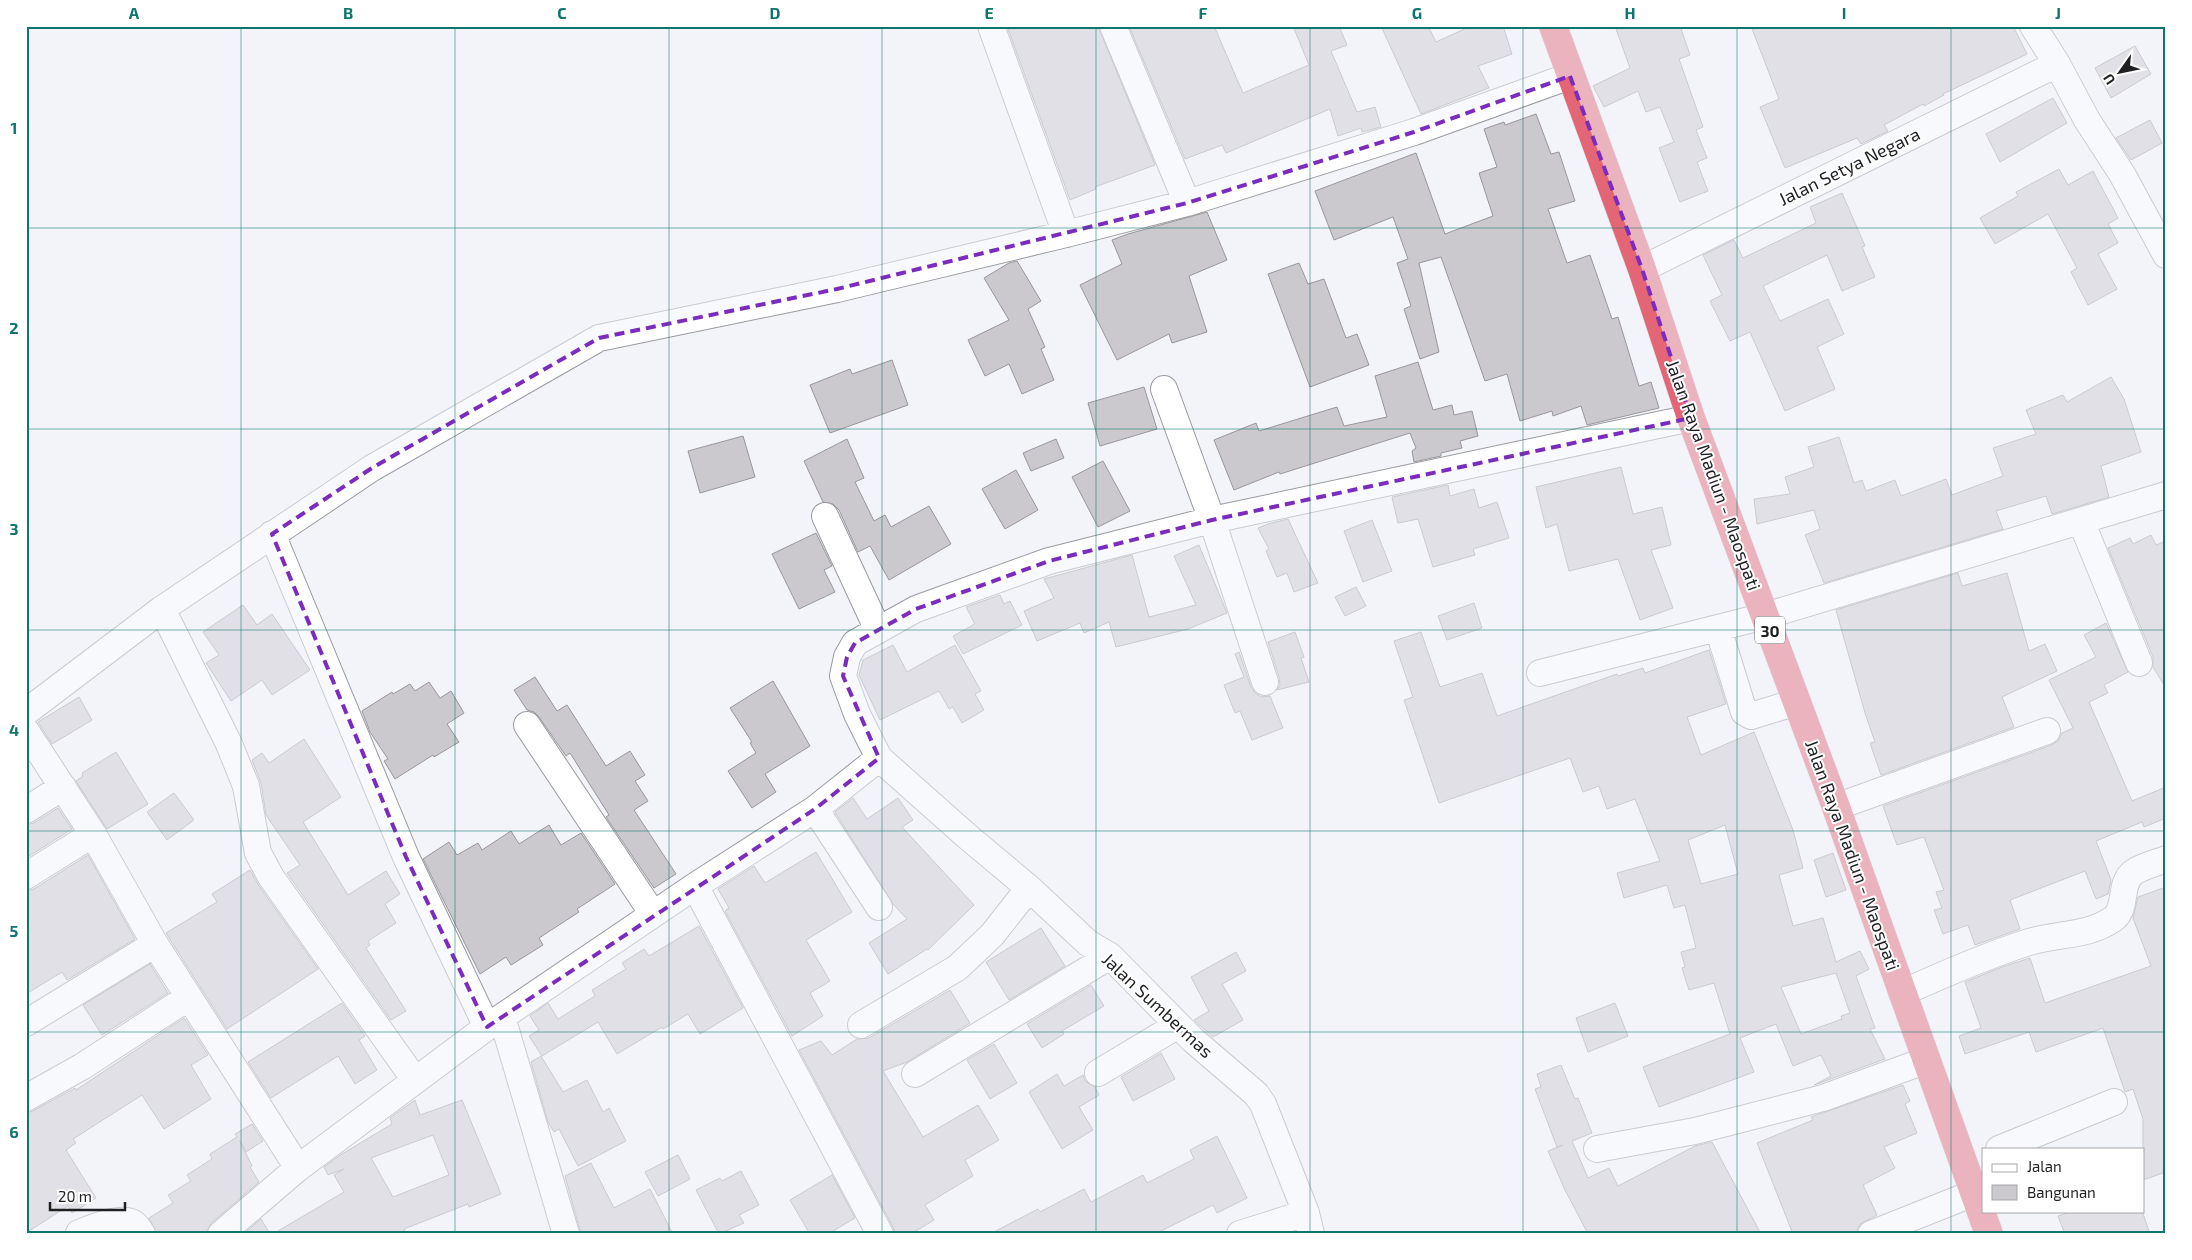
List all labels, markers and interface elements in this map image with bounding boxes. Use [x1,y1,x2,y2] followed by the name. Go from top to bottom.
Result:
[129,3,140,22] text: A
[343,3,353,22] text: B
[557,3,567,22] text: C
[770,3,781,22] text: D
[984,3,994,22] text: E
[1199,3,1208,22] text: F
[1412,3,1422,22] text: G
[1624,3,1636,22] text: H
[1842,3,1846,22] text: I
[2055,3,2061,22] text: J
[2094,48,2144,98] north arrow
[2099,71,2118,88] text: U
[11,118,17,137] text: 1
[1775,122,1923,210] street label: Jalan Setya Negara
[9,318,19,337] text: 2
[1662,357,1766,593] street label: Jalan Raya Madiun - Maospati
[9,519,19,538] text: 3
[1755,616,1785,644] road number: 30
[9,720,19,739] text: 4
[1801,737,1905,973] street label: Jalan Raya Madiun - Maospati
[10,921,19,940] text: 5
[1098,948,1218,1062] street label: Jalan Sumbermas
[9,1122,19,1141] text: 6
[1982,1148,2144,1212] legend
[2027,1157,2062,1175] text: Jalan
[50,1180,125,1212] scale bar
[2027,1183,2096,1201] text: Bangunan
[58,1187,92,1205] text: 20 m

